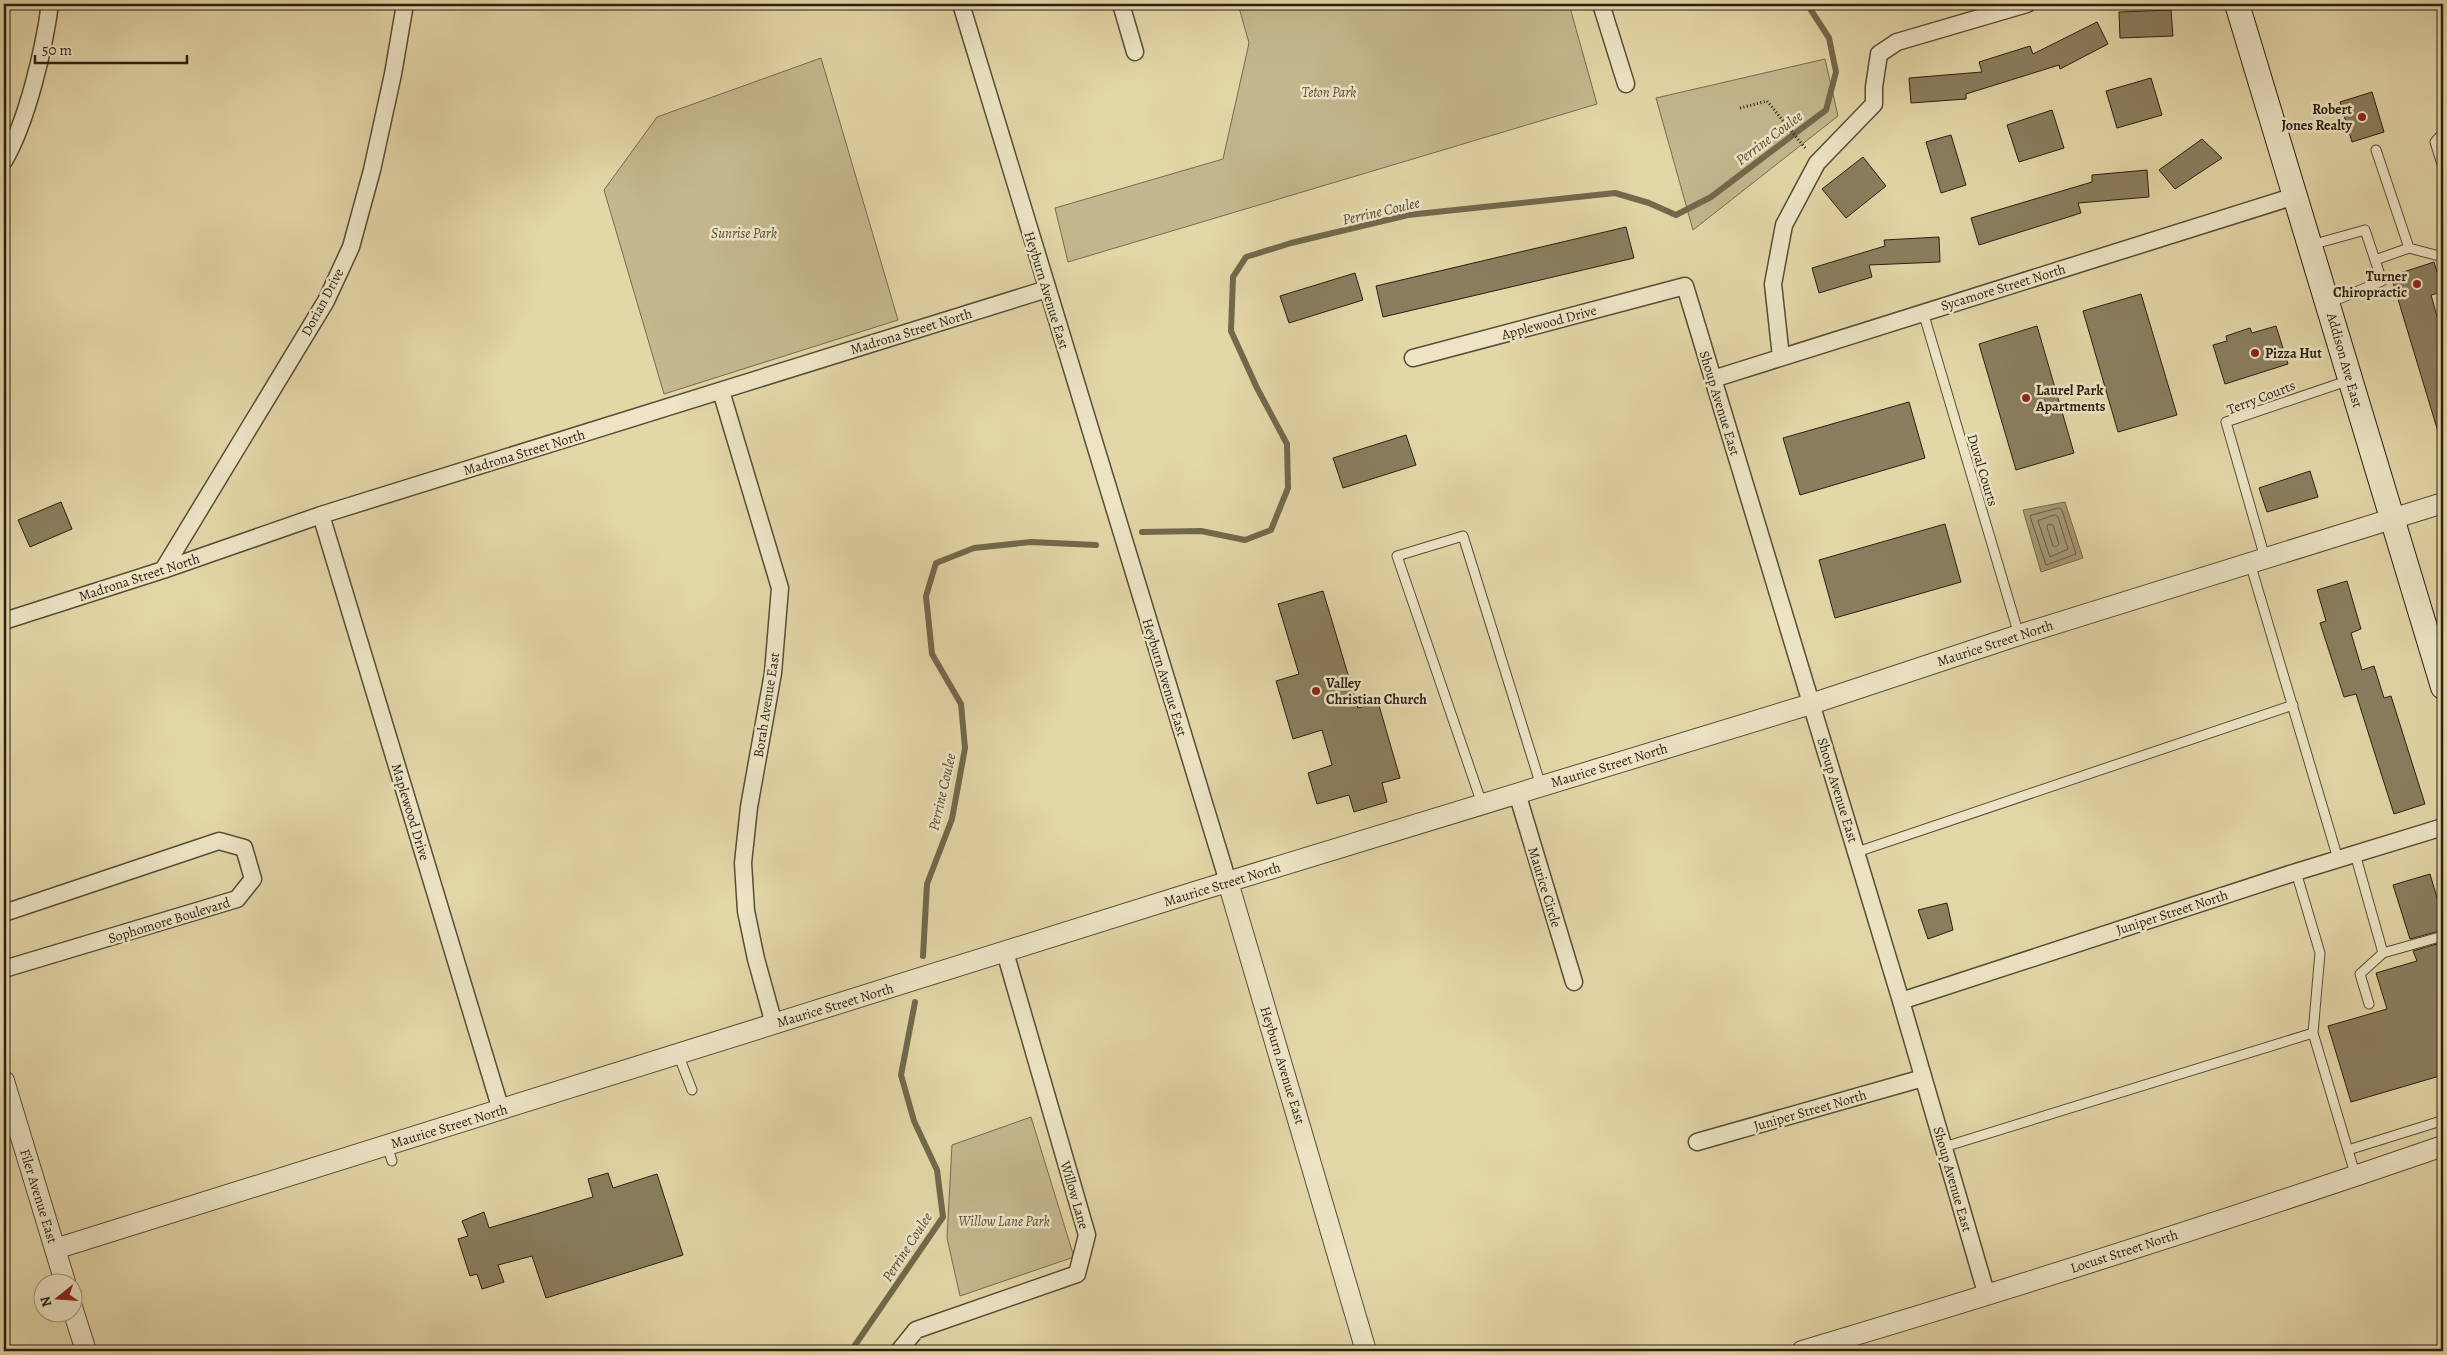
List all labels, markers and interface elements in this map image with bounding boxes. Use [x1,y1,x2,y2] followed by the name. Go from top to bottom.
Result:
[35,32,188,64] scale bar
[42,40,72,60] text: 50 m
[1302,83,1356,102] park label: Teton Park
[2281,100,2352,135] place label: Robert Jones Realty
[1731,106,1807,170] water label: Perrine Coulee
[2356,111,2368,123] marker: Robert Jones Realty
[1340,192,1422,230] water label: Perrine Coulee
[711,224,777,243] park label: Sunrise Park
[1020,229,1074,352] street label: Heyburn Avenue East
[1938,259,2068,316] street label: Sycamore Street North
[297,265,348,340] street label: Dorian Drive
[2333,267,2407,302] place label: Turner Chiropractic
[2411,278,2423,290] marker: Turner Chiropractic
[1499,301,1599,345] street label: Applewood Drive
[848,304,975,359] street label: Madrona Street North
[2322,310,2367,410] street label: Addison Ave East
[2265,344,2322,363] place label: Pizza Hut
[2249,347,2261,359] marker: Pizza Hut
[1695,348,1745,458] street label: Shoup Avenue East
[2224,376,2298,419] street label: Terry Courts
[2035,381,2106,416] place label: Laurel Park Apartments
[2020,392,2032,404] marker: Laurel Park Apartments
[461,425,588,480] street label: Madrona Street North
[1963,432,2003,509] street label: Duval Courts
[76,549,203,606] street label: Madrona Street North
[1138,616,1192,739] street label: Heyburn Avenue East
[1935,616,2056,671] street label: Maurice Street North
[749,651,784,759] street label: Borah Avenue East
[1325,674,1427,709] place label: Valley Christian Church
[1310,685,1322,697] marker: Valley Christian Church
[1813,735,1863,845] street label: Shoup Avenue East
[1548,739,1670,792] street label: Maurice Street North
[923,751,961,833] water label: Perrine Coulee
[387,761,434,863] street label: Maplewood Drive
[1523,845,1566,930] street label: Maurice Circle
[1161,858,1283,911] street label: Maurice Street North
[2114,885,2231,940] street label: Juniper Street North
[106,893,233,948] street label: Sophomore Boulevard
[774,979,896,1032] street label: Maurice Street North
[1256,1004,1310,1127] street label: Heyburn Avenue East
[1751,1085,1869,1136] street label: Juniper Street North
[388,1100,510,1153] street label: Maurice Street North
[1928,1124,1977,1234] street label: Shoup Avenue East
[15,1147,62,1246] street label: Filer Avenue East
[1055,1158,1093,1232] street label: Willow Lane
[877,1208,937,1286] water label: Perrine Coulee
[958,1212,1050,1231] park label: Willow Lane Park
[2068,1225,2181,1278] street label: Locust Street North
[32,1272,82,1322] north arrow
[35,1294,57,1309] text: N

